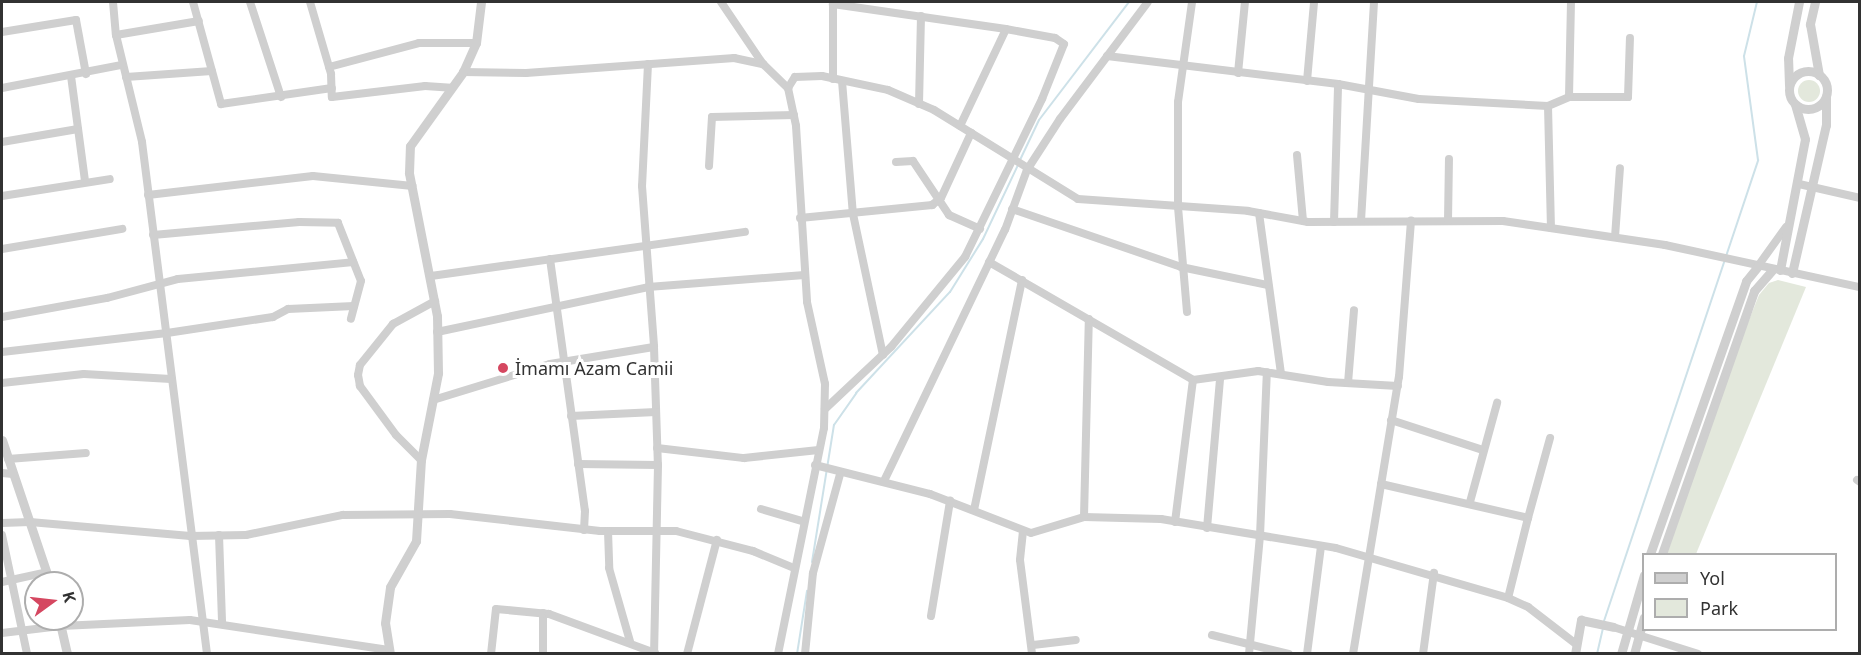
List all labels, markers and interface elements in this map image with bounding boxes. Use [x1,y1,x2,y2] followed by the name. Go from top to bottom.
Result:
[515,357,673,379] place label: İmamı Azam Camii
[496,361,510,375] marker: İmamı Azam Camii
[1642,553,1837,631] legend
[1700,566,1725,590] text: Yol
[24,571,84,631] north arrow
[57,589,81,605] text: K
[1700,596,1738,620] text: Park

